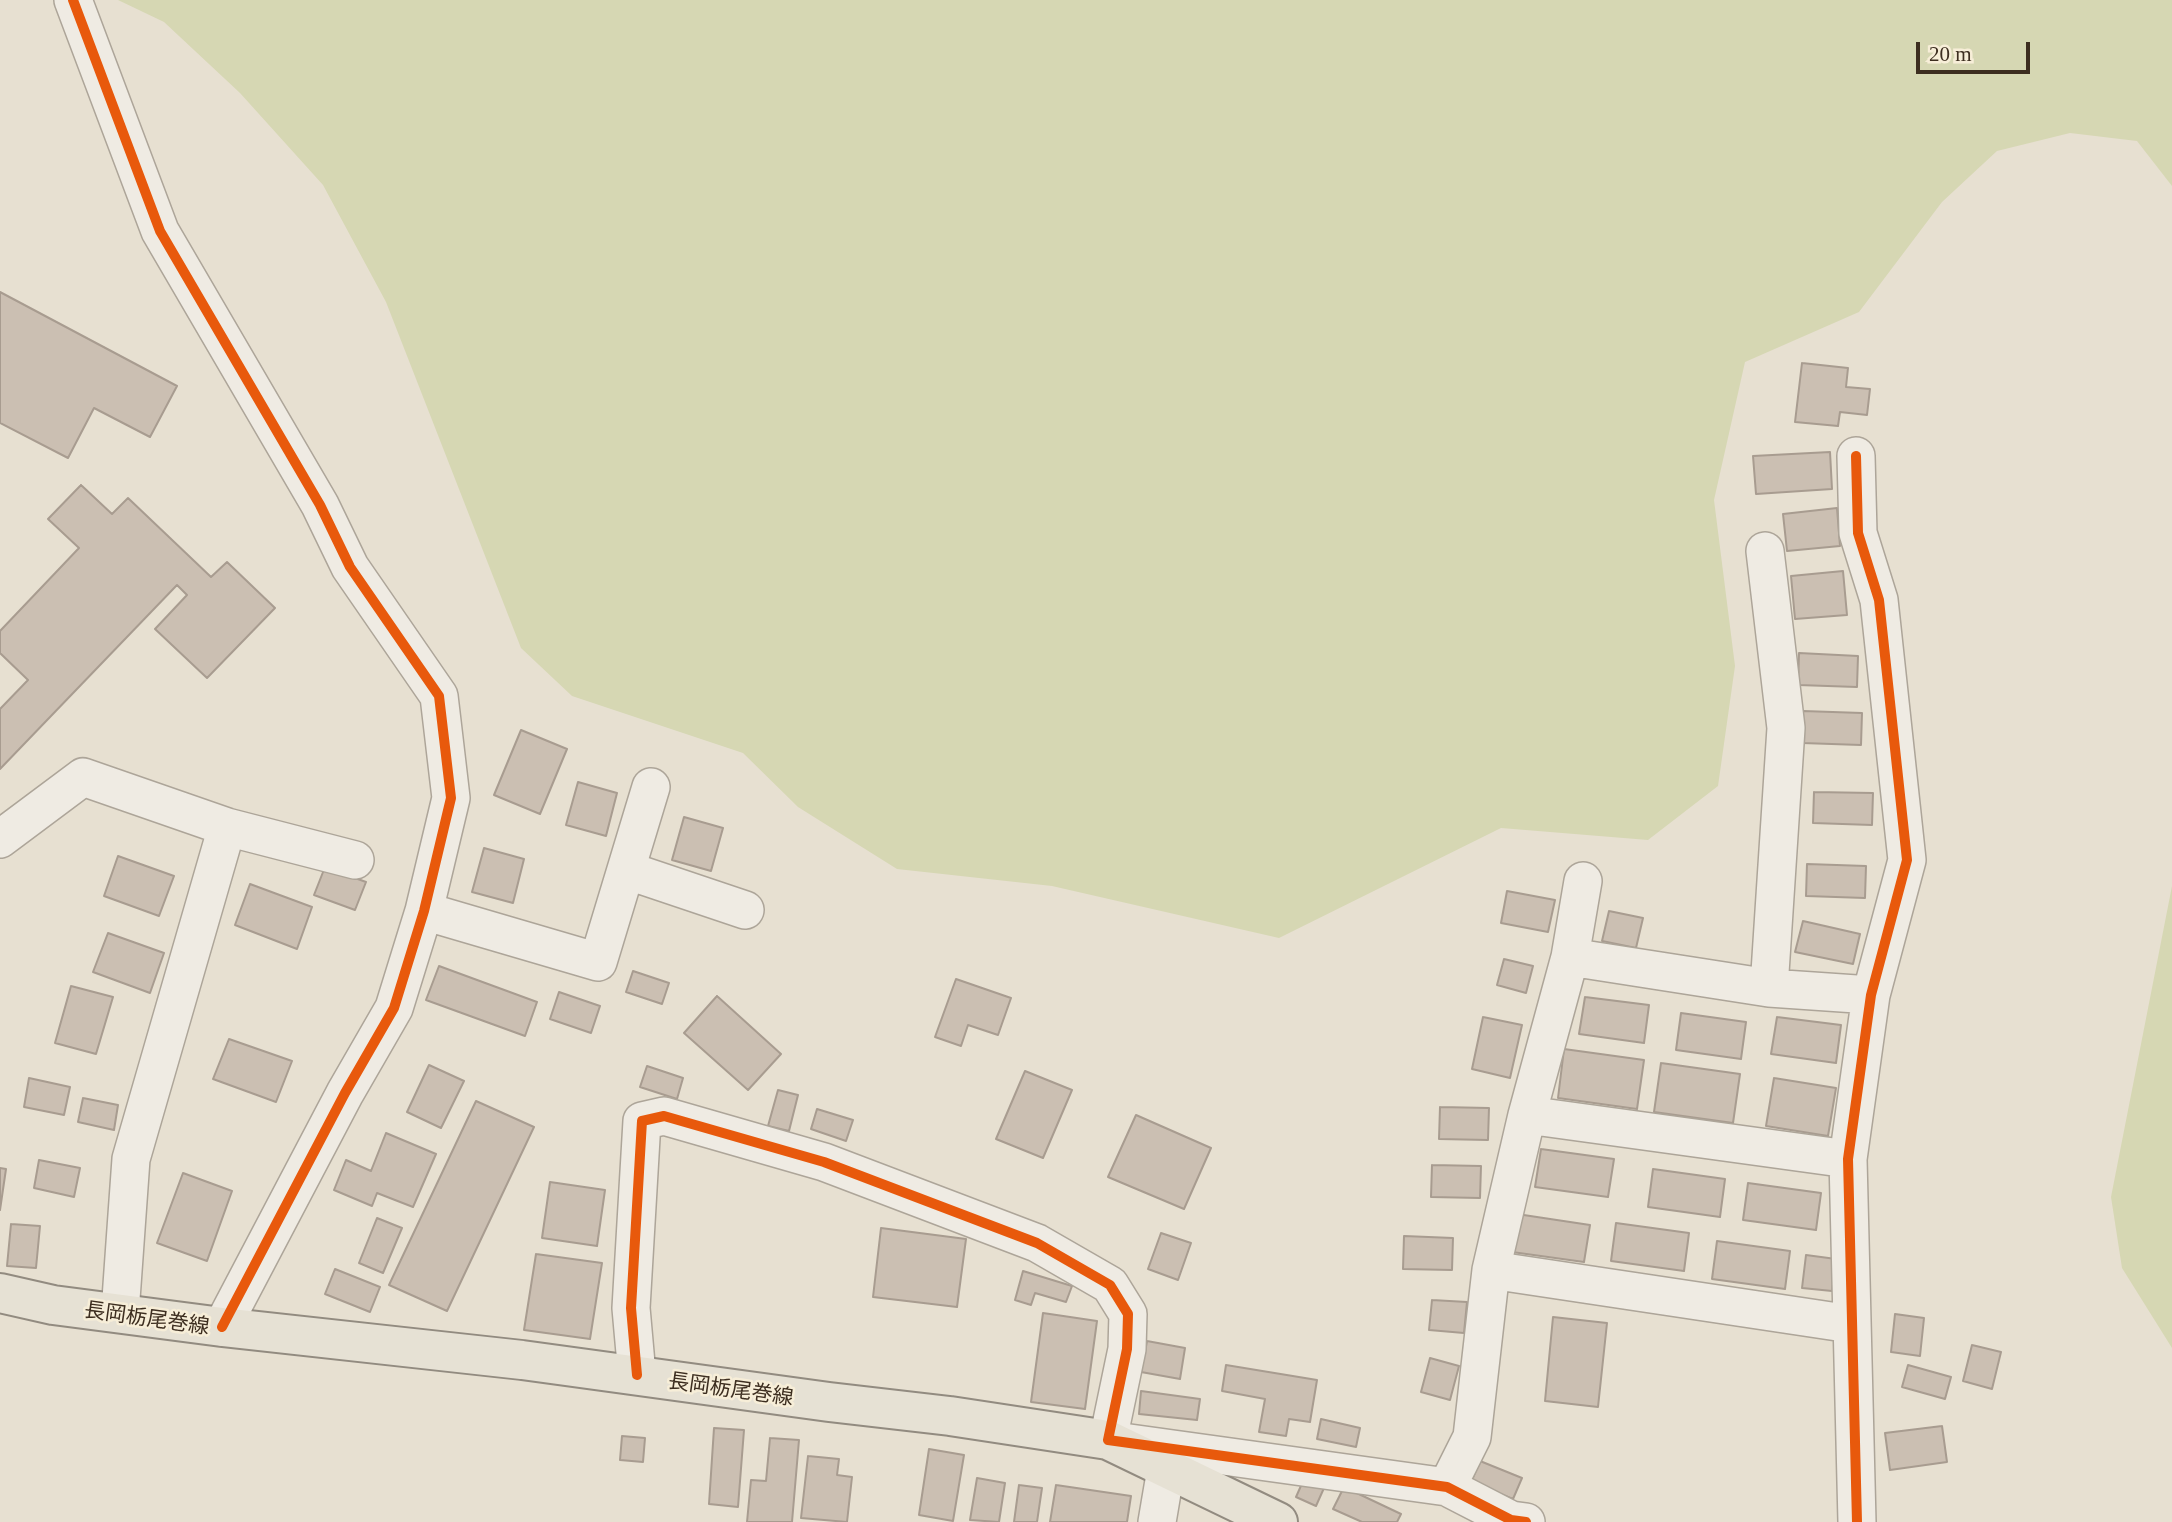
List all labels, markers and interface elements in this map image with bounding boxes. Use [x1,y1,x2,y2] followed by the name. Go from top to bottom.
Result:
[1920,28,2034,72] scale bar
[1929,42,1972,66] text: 20 m
[83,1296,211,1338] street label: 長岡栃尾巻線
[667,1367,795,1409] street label: 長岡栃尾巻線

